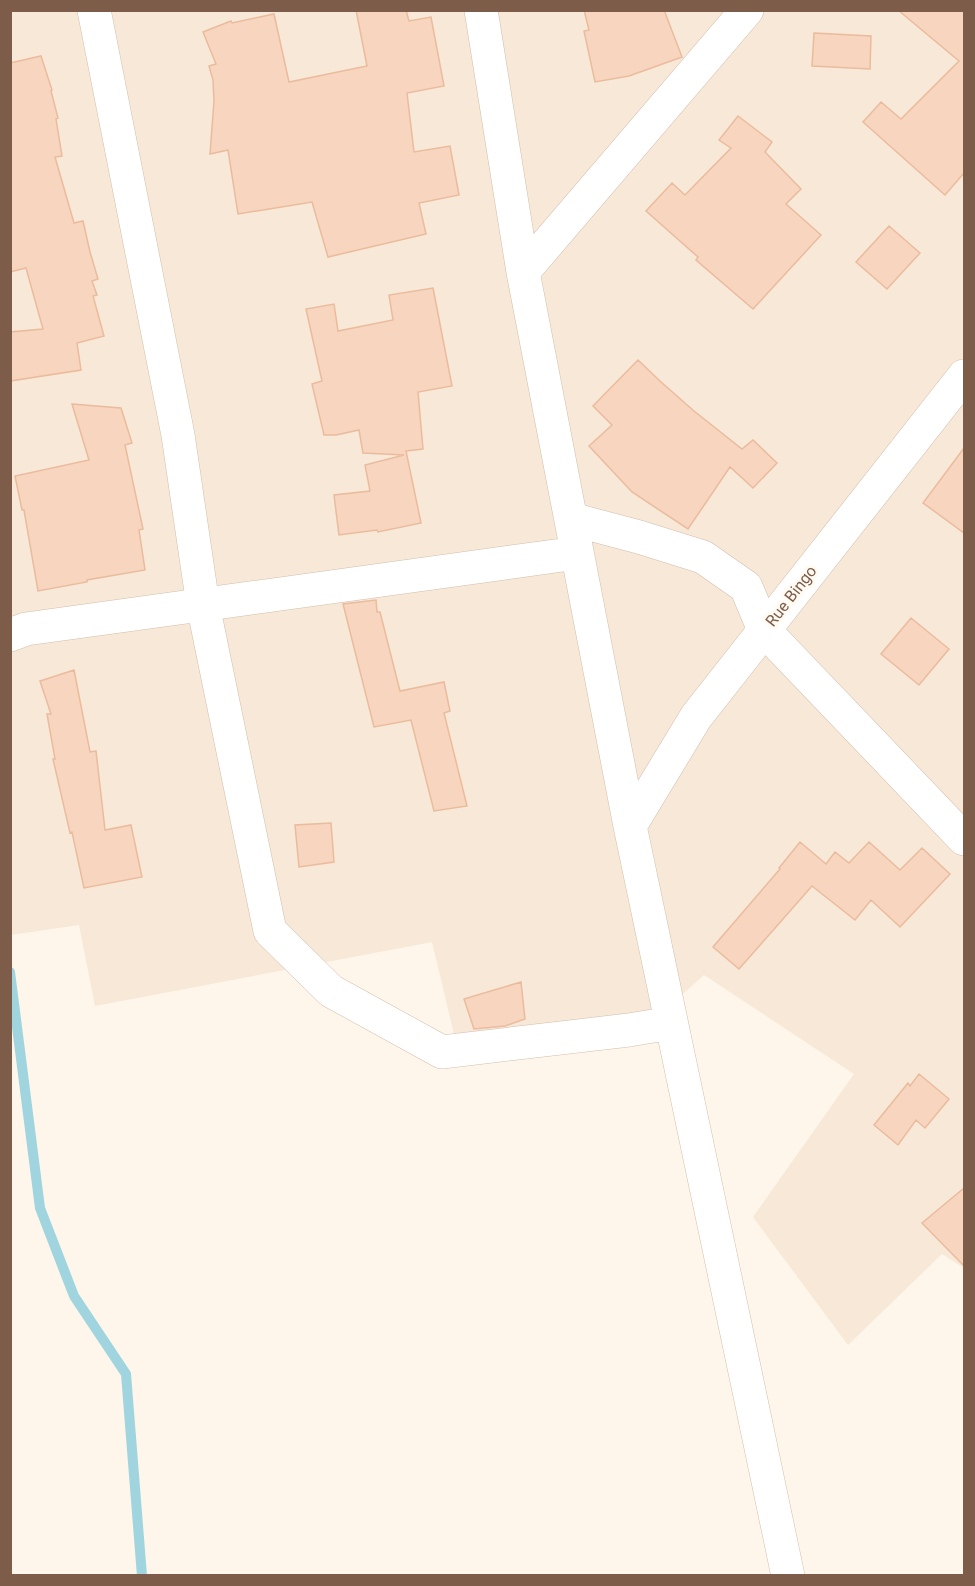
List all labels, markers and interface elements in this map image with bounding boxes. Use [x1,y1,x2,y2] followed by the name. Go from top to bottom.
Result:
[761,562,821,630] street label: Rue Bingo

